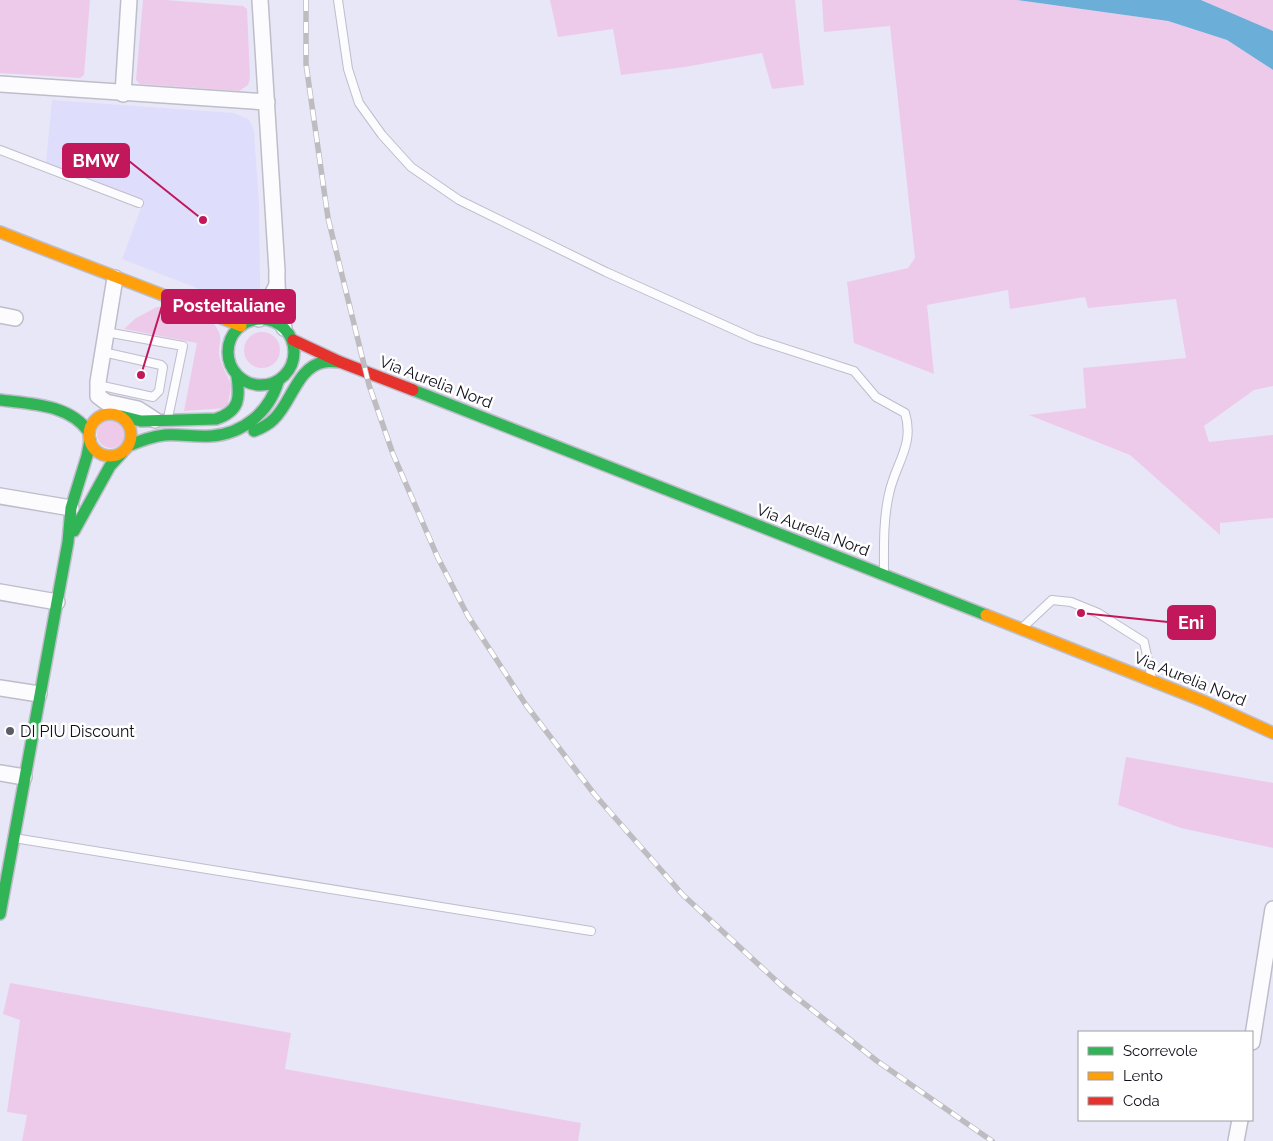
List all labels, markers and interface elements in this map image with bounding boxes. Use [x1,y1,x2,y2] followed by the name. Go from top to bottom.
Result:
[63,144,129,177] callout: BMW
[73,150,119,171] text: BMW
[162,290,295,323] callout: PosteItaliane
[173,295,286,316] text: PosteItaliane
[377,352,495,412] street label: Via Aurelia Nord
[754,500,872,560] street label: Via Aurelia Nord
[1168,606,1215,639] callout: Eni
[1178,612,1204,633] text: Eni
[1131,648,1249,710] street label: Via Aurelia Nord
[20,722,135,741] place label: DI PIU Discount
[4,725,16,737] marker: DI PIU Discount
[1078,1031,1253,1121] legend
[1123,1042,1198,1060] text: Scorrevole
[1123,1067,1163,1085] text: Lento
[1123,1092,1160,1110] text: Coda

